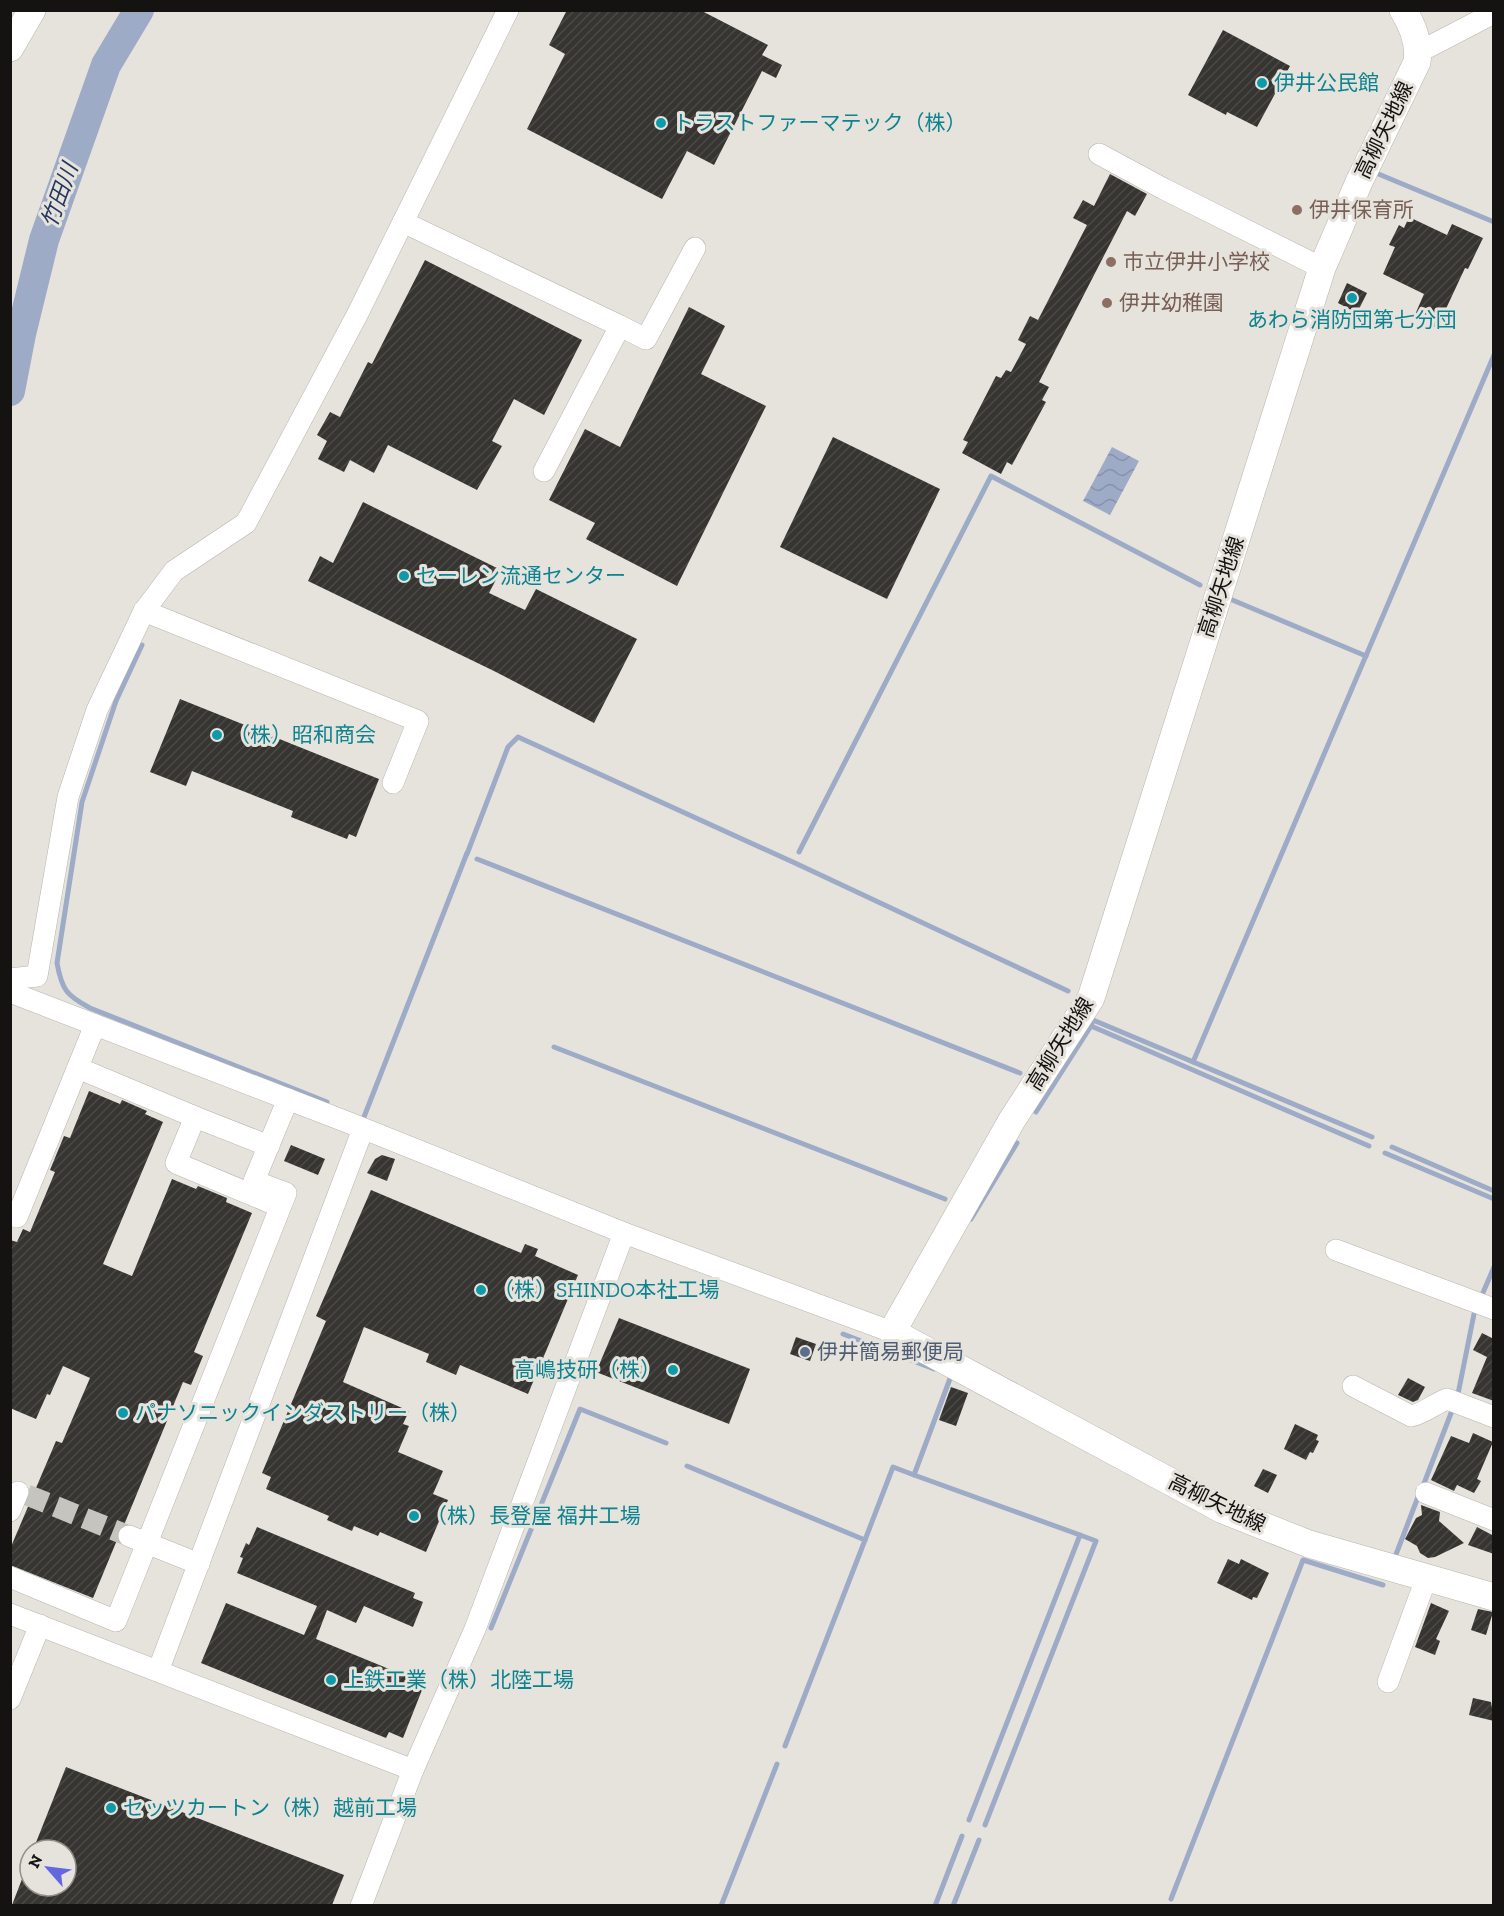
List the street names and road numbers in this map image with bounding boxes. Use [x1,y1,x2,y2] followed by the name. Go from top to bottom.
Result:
[1349,77,1418,182] street label: 高柳矢地線
[1192,533,1249,641] street label: 高柳矢地線
[1021,993,1098,1095] street label: 高柳矢地線
[1165,1468,1270,1537] street label: 高柳矢地線

